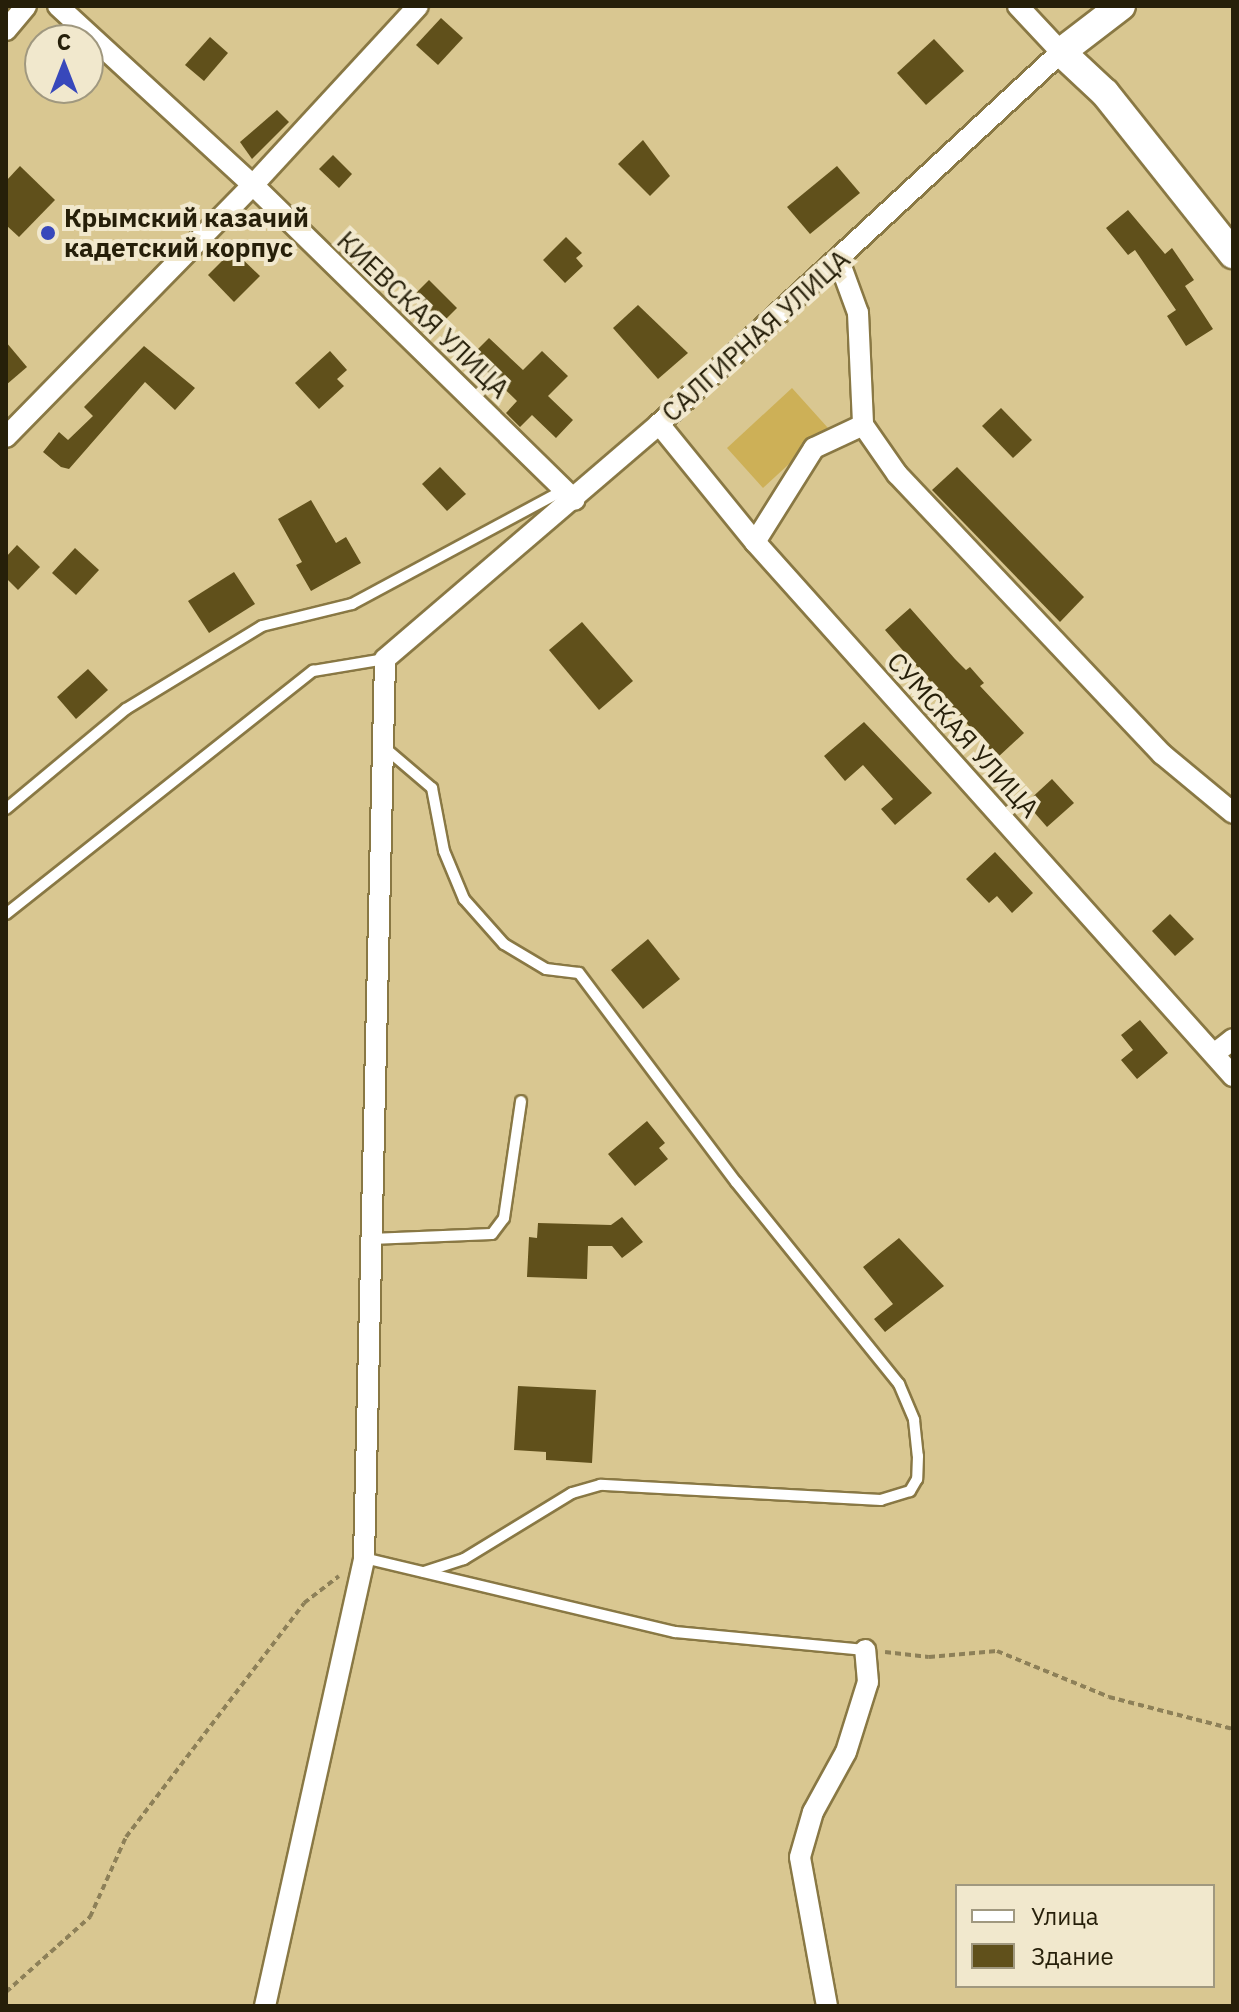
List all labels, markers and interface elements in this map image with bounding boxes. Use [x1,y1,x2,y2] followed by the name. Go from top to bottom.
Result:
[24,24,104,104] north arrow
[57,27,71,56] text: С
[64,202,309,264] place label: Крымский казачий кадетский корпус
[39,224,57,242] marker: Крымский казачий кадетский корпус
[331,225,515,405] street label: КИЕВСКАЯ УЛИЦА
[656,244,856,428] street label: САЛГИРНАЯ УЛИЦА
[881,646,1045,824] street label: СУМСКАЯ УЛИЦА
[955,1884,1215,1988] legend
[1031,1900,1099,1932] text: Улица
[1031,1940,1114,1972] text: Здание

